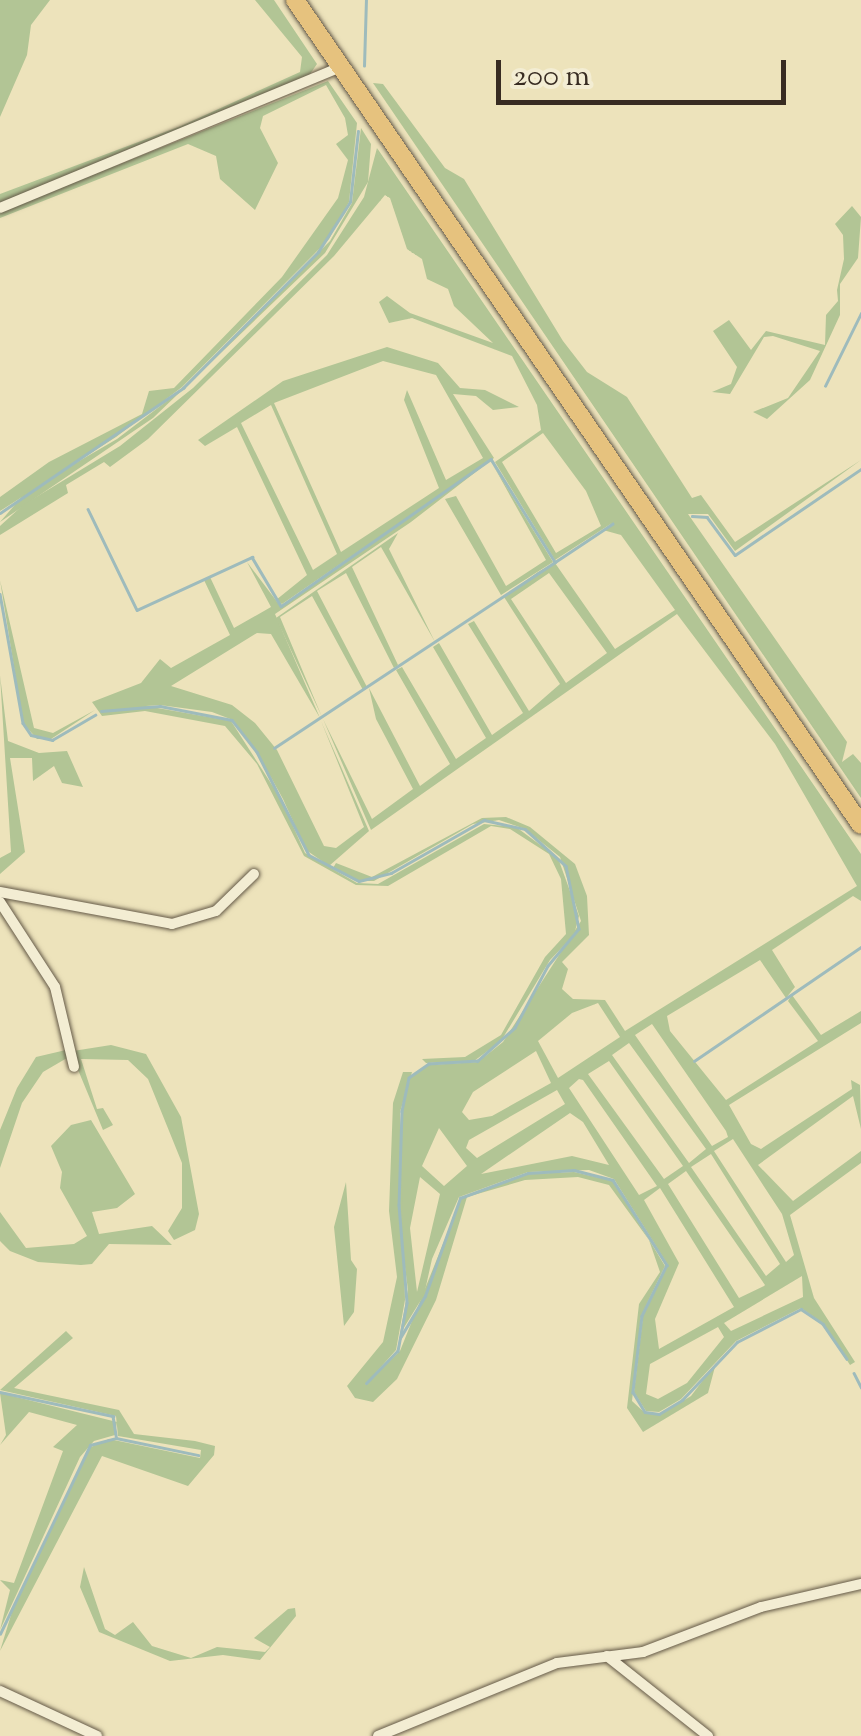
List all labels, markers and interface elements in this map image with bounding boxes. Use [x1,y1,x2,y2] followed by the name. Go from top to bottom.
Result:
[501,40,791,102] scale bar
[513,56,590,99] text: 200 m

